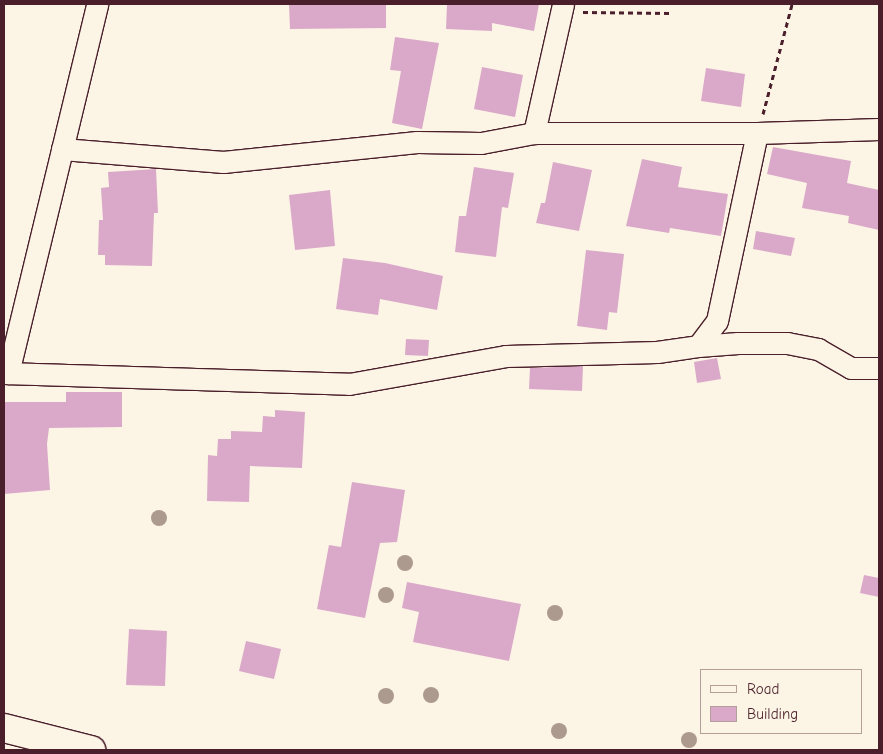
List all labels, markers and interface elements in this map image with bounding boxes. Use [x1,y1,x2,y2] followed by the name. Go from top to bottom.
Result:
[700,669,863,734] legend
[747,680,779,698] text: Road
[747,705,798,723] text: Building

